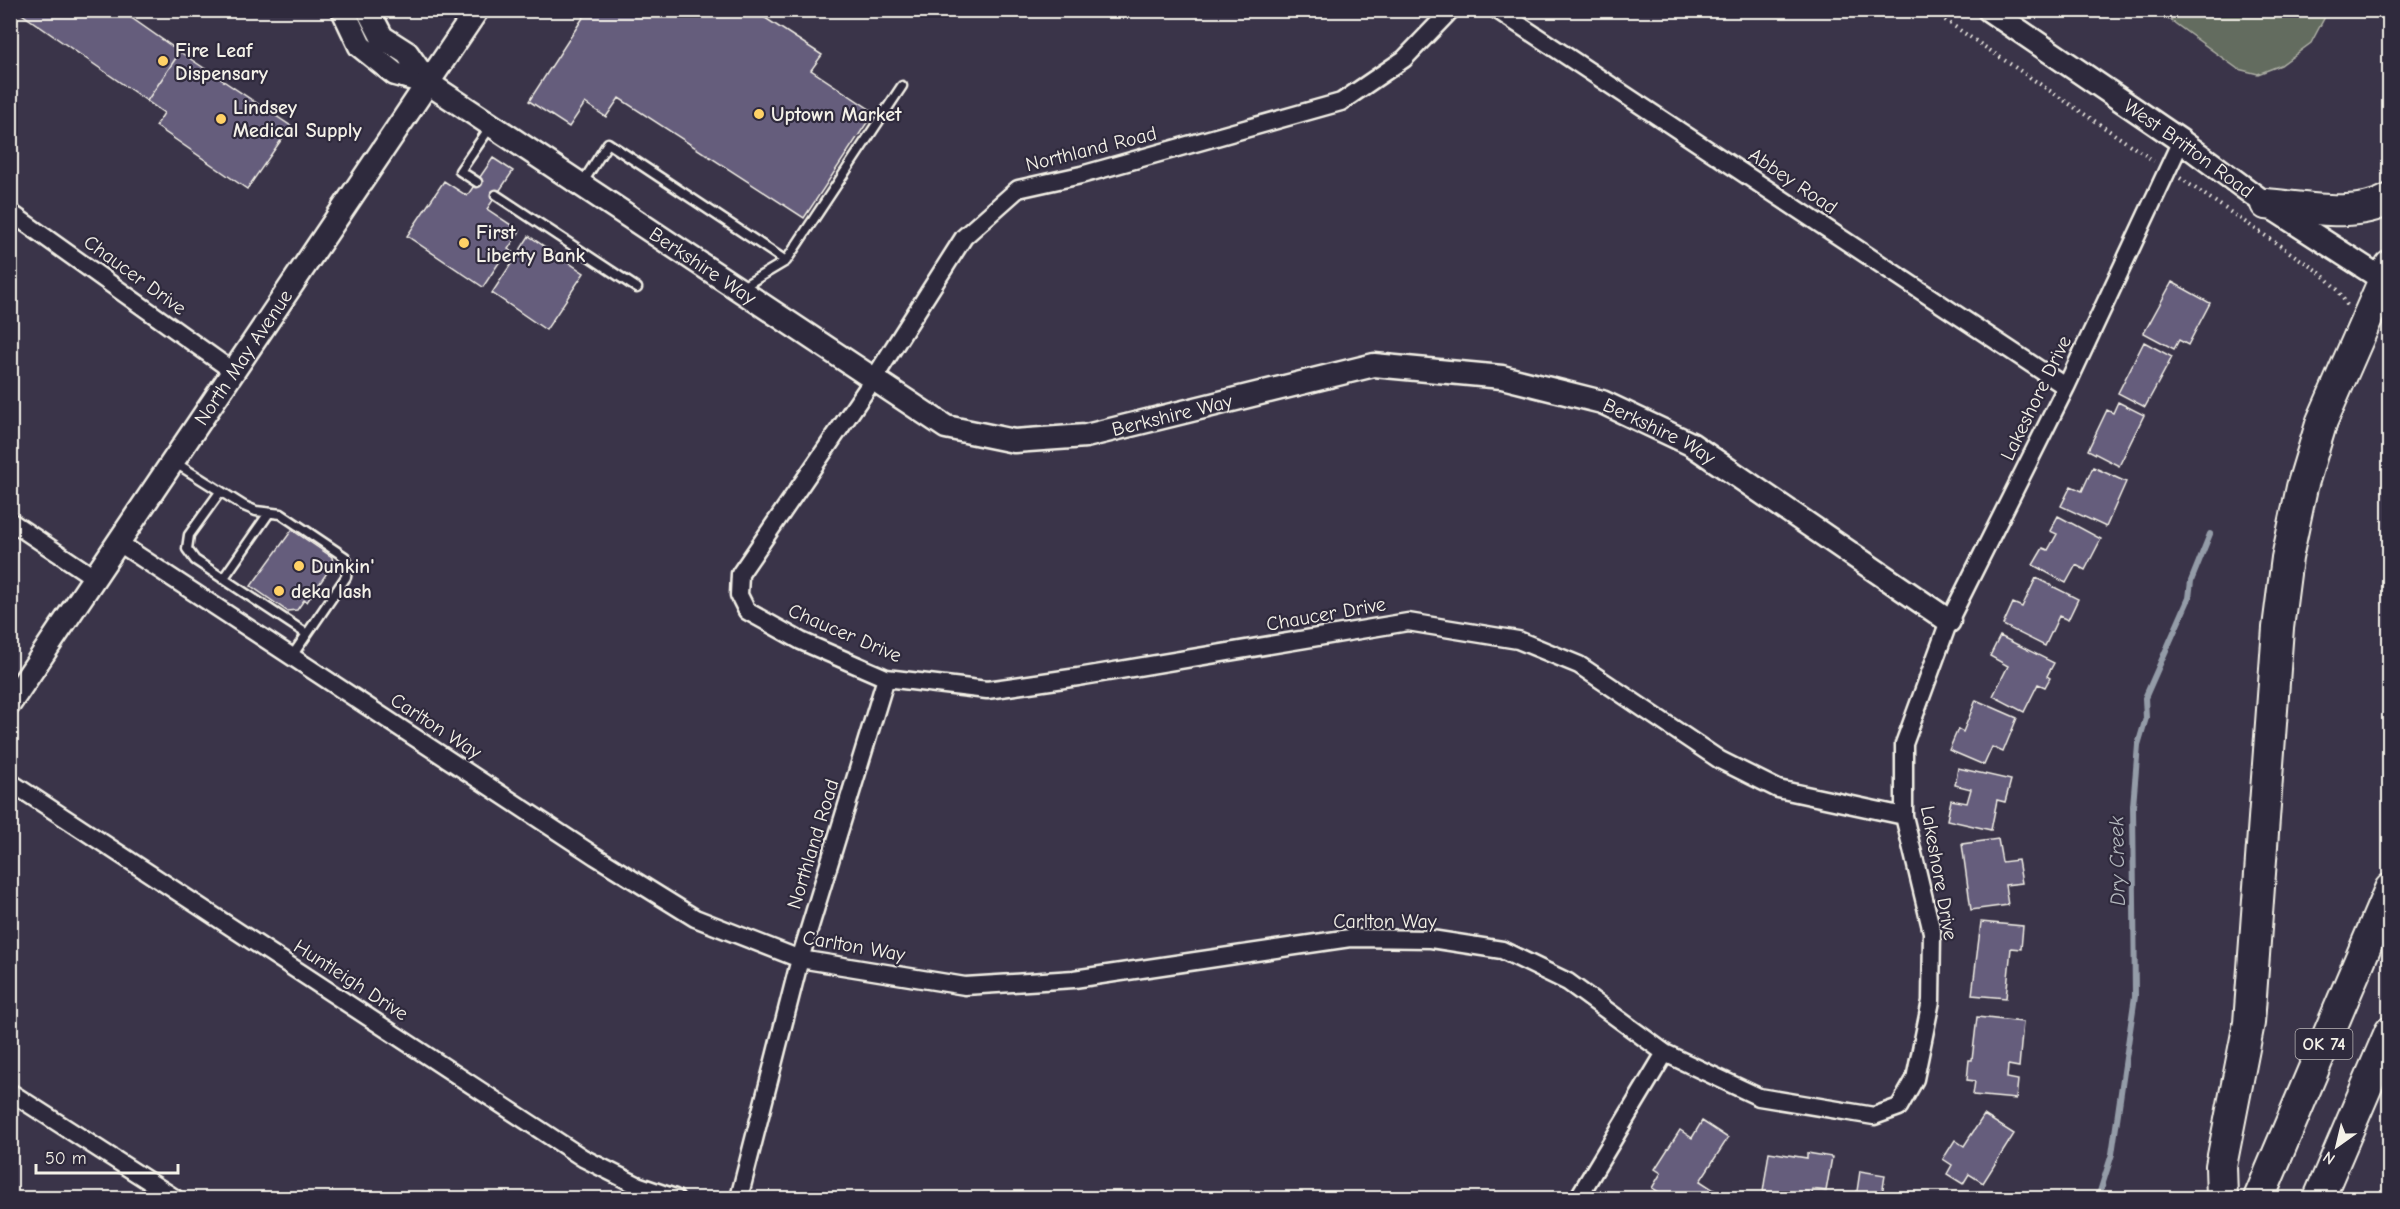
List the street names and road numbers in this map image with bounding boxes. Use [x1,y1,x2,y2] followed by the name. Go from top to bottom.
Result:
[2120,94,2258,202] street label: West Britton Road
[1023,122,1159,176] street label: Northland Road
[1744,143,1842,219] street label: Abbey Road
[645,222,761,309] street label: Berkshire Way
[79,230,191,320] street label: Chaucer Drive
[189,285,297,429] street label: North May Avenue
[1996,332,2076,464] street label: Lakeshore Drive
[1109,389,1235,441] street label: Berkshire Way
[1600,393,1720,469] street label: Berkshire Way
[1264,592,1388,636] street label: Chaucer Drive
[785,599,905,667] street label: Chaucer Drive
[386,688,486,764] street label: Carlton Way
[782,776,844,912] street label: Northland Road
[1916,804,1962,942] street label: Lakeshore Drive
[1333,910,1437,933] street label: Carlton Way
[801,926,907,966] street label: Carlton Way
[290,935,412,1025] street label: Huntleigh Drive
[2296,1029,2352,1059] road number: OK 74

